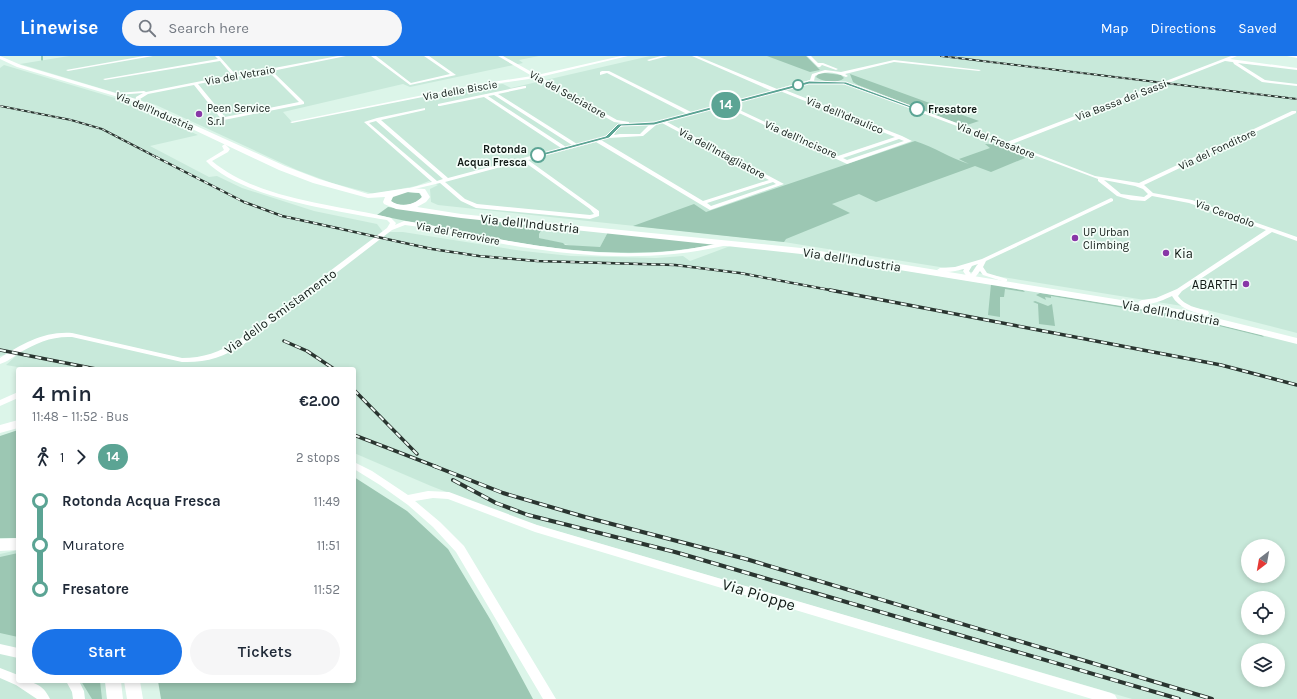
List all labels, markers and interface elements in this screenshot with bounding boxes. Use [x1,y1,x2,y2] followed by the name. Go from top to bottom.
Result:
[122,10,402,46] search box
[20,17,98,39] text: Linewise
[136,17,158,39] icon: search
[168,19,249,37] text: Search here
[1101,20,1129,37] text: Map
[1151,20,1216,37] text: Directions
[1238,20,1277,37] text: Saved
[204,63,276,88] street label: Via del Vetraio
[527,68,609,121] street label: Via del Selciatore
[1074,77,1169,124] street label: Via Bassa dei Sassi
[422,78,499,103] street label: Via delle Biscie
[792,79,804,91] unlabelled marker
[114,89,196,134] street label: Via dell'Industria
[708,92,744,118] line badge: 14
[804,94,885,137] street label: Via dell'Idraulico
[719,96,733,113] text: 14
[909,101,925,117] marker: Fresatore
[207,102,270,128] place label: Peen Service S.r.l
[928,103,977,116] place label: Fresatore
[194,109,204,119] marker: Peen Service S.r.l
[763,118,839,161] street label: Via dell'Incisore
[955,120,1037,162] street label: Via del Fresatore
[676,125,768,182] street label: Via dell'Intagliatore
[1177,126,1258,173] street label: Via del Fonditore
[457,143,527,169] place label: Rotonda Acqua Fresca
[530,147,546,163] marker: Rotonda Acqua Fresca
[1193,197,1256,230] street label: Via Cerodolo
[480,211,580,236] street label: Via dell'Industria
[415,219,501,248] street label: Via del Ferroviere
[1083,226,1130,252] place label: UP Urban Climbing
[1070,233,1080,243] marker: UP Urban Climbing
[802,244,902,275] street label: Via dell'Industria
[1174,246,1193,261] place label: Kia
[1161,248,1171,258] marker: Kia
[221,266,339,357] street label: Via dello Smistamento
[1192,277,1238,292] place label: ABARTH
[1241,279,1251,289] marker: ABARTH
[1121,296,1221,329] street label: Via dell'Industria
[32,381,92,407] text: 4 min
[299,392,340,410] text: €2.00
[32,409,129,424] text: 11:48 – 11:52 · Bus
[32,446,54,468] icon: walk
[70,446,92,468] icon: forward
[106,448,120,465] text: 14
[60,450,64,465] text: 1
[296,450,340,465] text: 2 stops
[62,492,221,510] text: Rotonda Acqua Fresca
[314,494,340,509] text: 11:49
[62,536,124,554] text: Muratore
[317,538,340,553] text: 11:51
[1241,539,1285,583] north arrow
[1241,539,1285,687] map controls
[720,574,798,615] street label: Via Pioppe
[62,580,129,598] text: Fresatore
[314,582,340,597] text: 11:52
[1241,591,1285,635] button: locate
[32,629,182,675] button: Start
[190,629,340,675] button: Tickets
[1241,643,1285,687] button: layers

